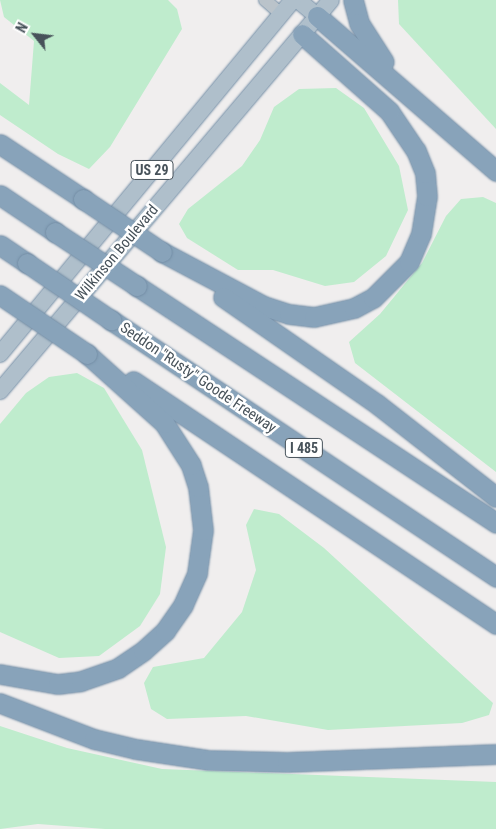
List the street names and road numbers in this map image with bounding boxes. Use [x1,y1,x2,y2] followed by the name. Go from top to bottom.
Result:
[130,158,174,182] road number: US 29
[72,201,162,305] street label: Wilkinson Boulevard
[117,319,279,437] street label: Seddon "Rusty" Goode Freeway
[284,436,324,459] road number: I 485

